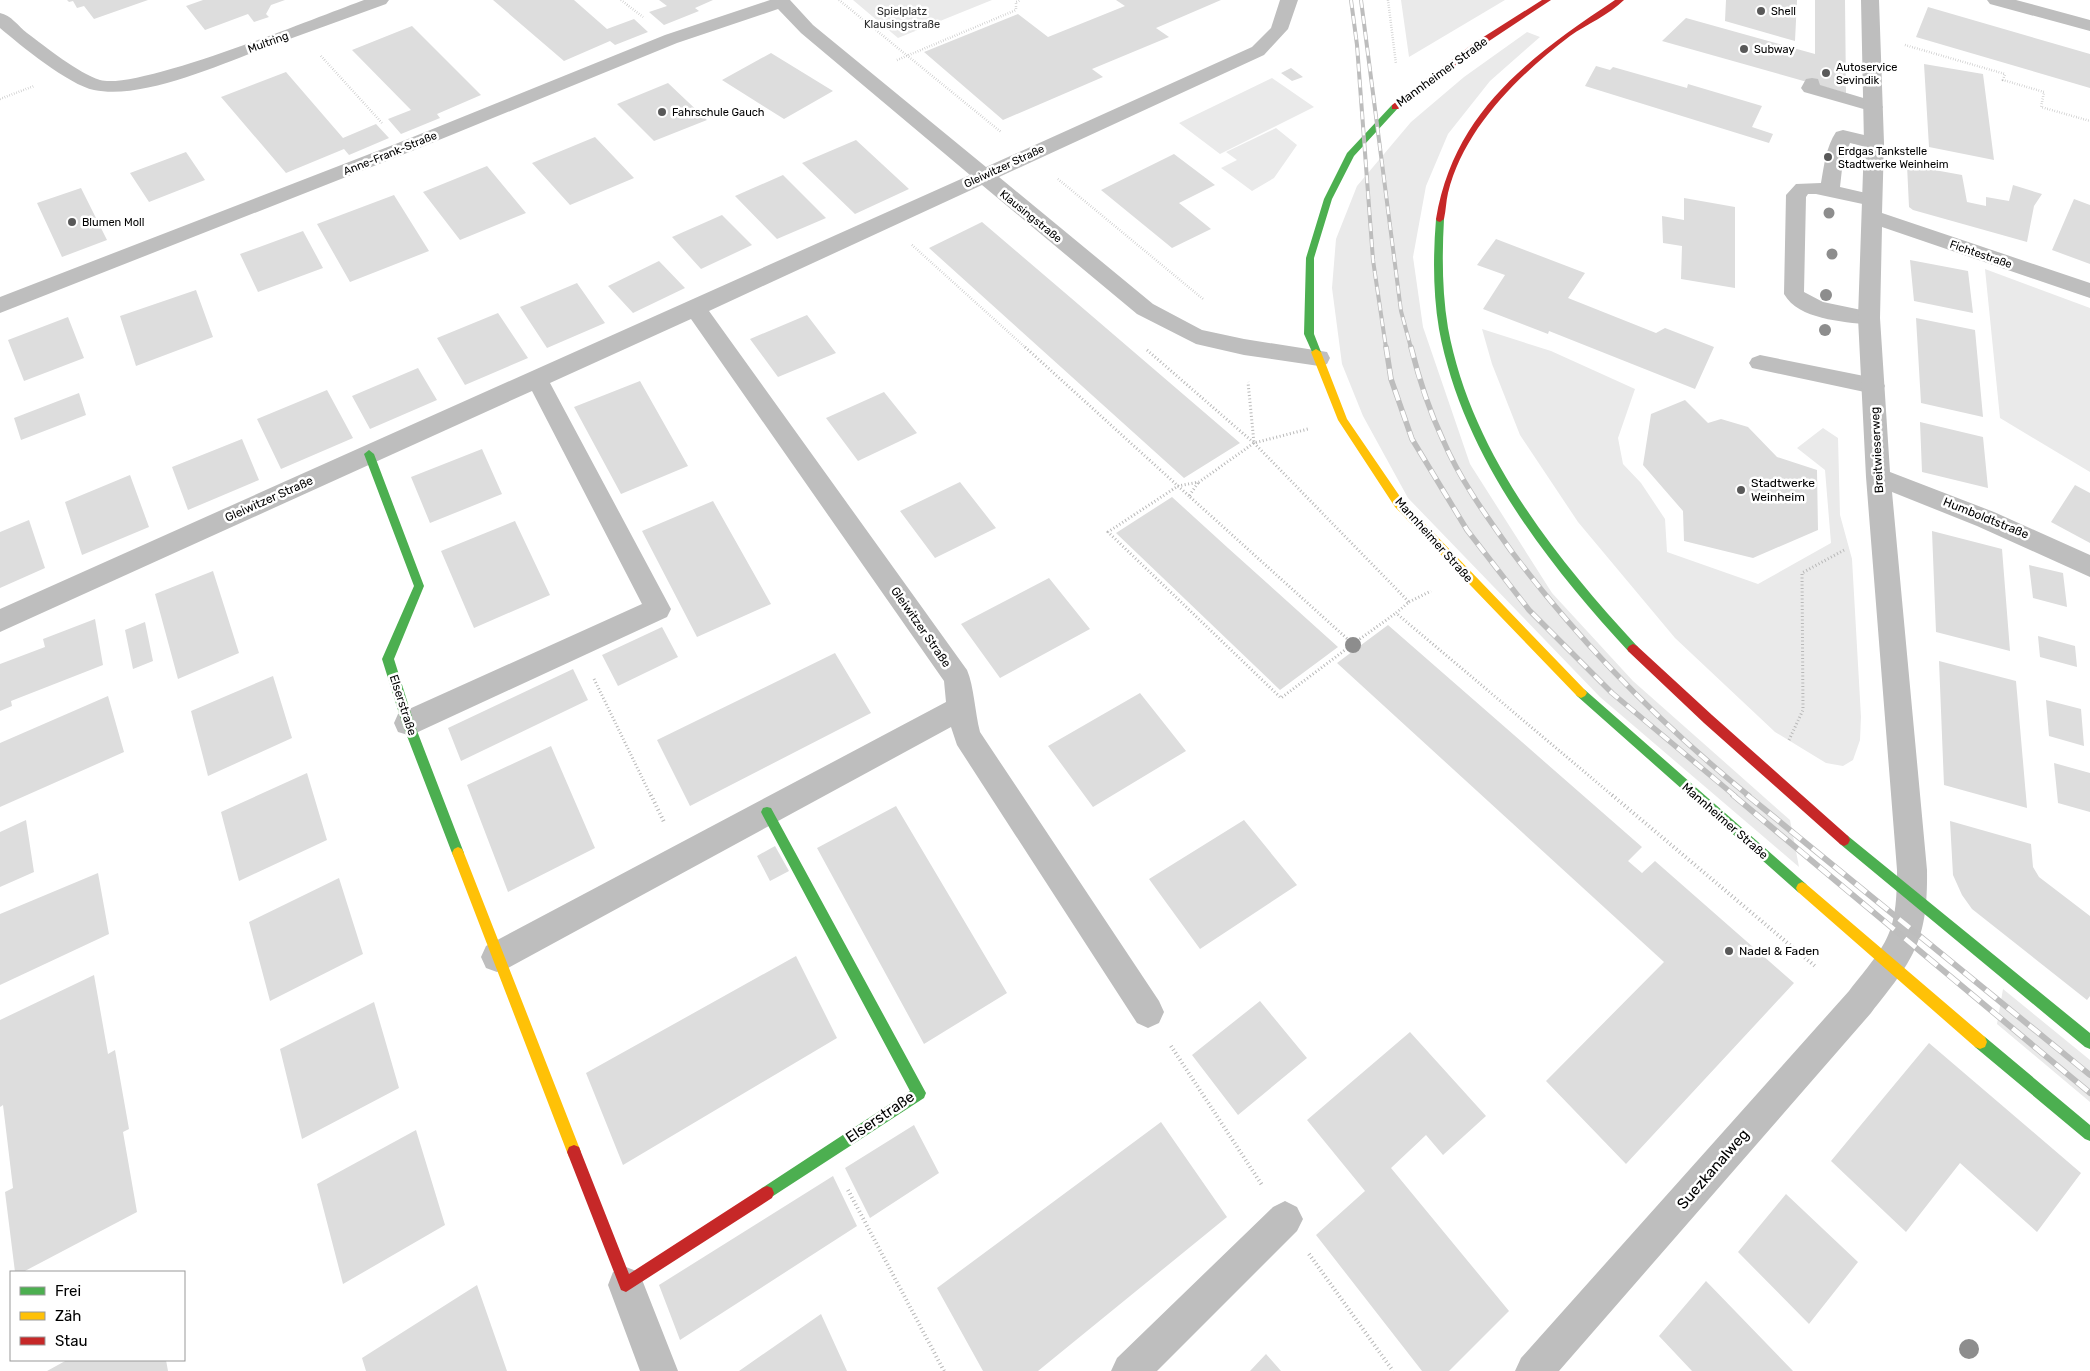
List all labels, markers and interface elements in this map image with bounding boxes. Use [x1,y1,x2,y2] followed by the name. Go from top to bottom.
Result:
[864,5,940,31] park label: Spielplatz Klausingstraße
[1755,5,1767,17] marker: Shell
[1771,5,1796,18] place label: Shell
[246,29,290,56] street label: Multring
[1394,34,1491,110] street label: Mannheimer Straße
[1738,43,1750,55] marker: Subway
[1754,43,1795,56] place label: Subway
[1836,61,1897,87] place label: Autoservice Sevindik
[1820,67,1832,79] marker: Autoservice Sevindik
[656,106,668,118] marker: Fahrschule Gauch
[672,106,765,119] place label: Fahrschule Gauch
[342,129,439,178] street label: Anne-Frank-Straße
[962,142,1046,191] street label: Gleiwitzer Straße
[1838,145,1949,171] place label: Erdgas Tankstelle Stadtwerke Weinheim
[1822,151,1834,163] marker: Erdgas Tankstelle Stadtwerke Weinheim
[997,187,1064,245] street label: Klausingstraße
[66,216,78,228] marker: Blumen Moll
[82,216,144,229] place label: Blumen Moll
[1948,238,2014,271] street label: Fichtestraße
[1868,406,1886,494] street label: Breitwieserweg
[223,473,315,525] street label: Gleiwitzer Straße
[1751,476,1815,504] place label: Stadtwerke Weinheim
[1735,484,1747,496] marker: Stadtwerke Weinheim
[1941,494,2031,542] street label: Humboldtstraße
[1392,495,1476,585] street label: Mannheimer Straße
[888,584,954,670] street label: Gleiwitzer Straße
[387,673,420,738] street label: Elserstraße
[1679,780,1771,862] street label: Mannheimer Straße
[1739,944,1819,958] place label: Nadel & Faden
[1723,945,1735,957] marker: Nadel & Faden
[842,1087,918,1147] street label: Elserstraße
[1673,1125,1753,1213] street label: Suezkanalweg
[10,1271,185,1361] legend
[55,1282,81,1300] text: Frei
[55,1307,81,1325] text: Zäh
[55,1332,88,1350] text: Stau

